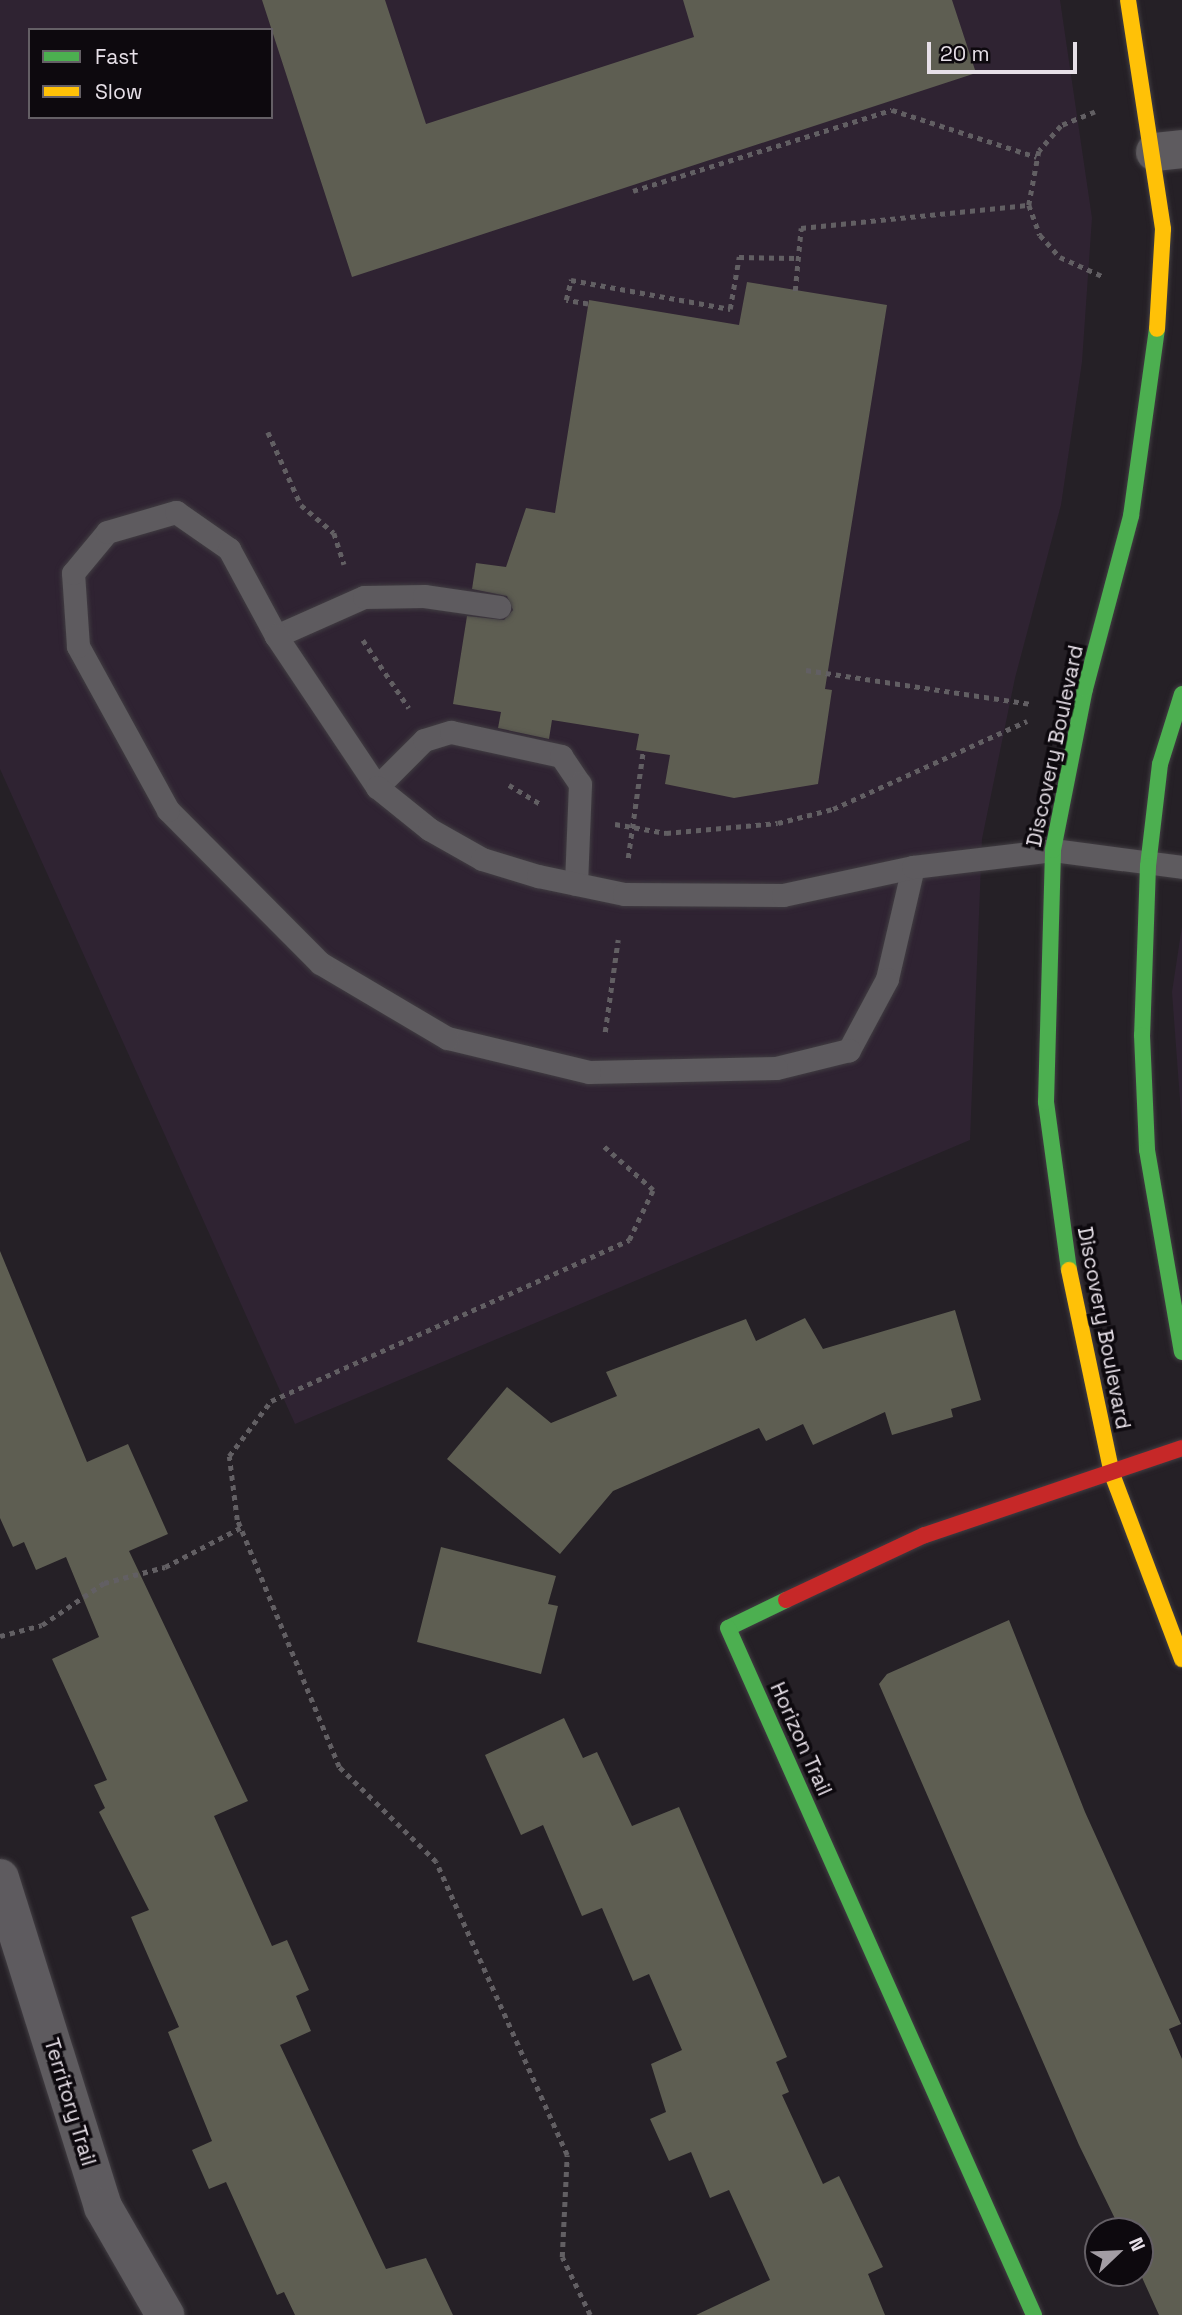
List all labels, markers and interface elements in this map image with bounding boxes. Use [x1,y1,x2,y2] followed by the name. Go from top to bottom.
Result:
[28,28,273,119] legend
[930,28,1080,72] scale bar
[940,40,990,67] text: 20 m
[95,43,139,70] text: Fast
[95,78,143,105] text: Slow
[1021,643,1089,849] street label: Discovery Boulevard
[1072,1225,1136,1431] street label: Discovery Boulevard
[765,1678,837,1800] street label: Horizon Trail
[39,2035,101,2169] street label: Territory Trail
[1084,2217,1154,2287] north arrow
[1123,2234,1151,2255] text: N

